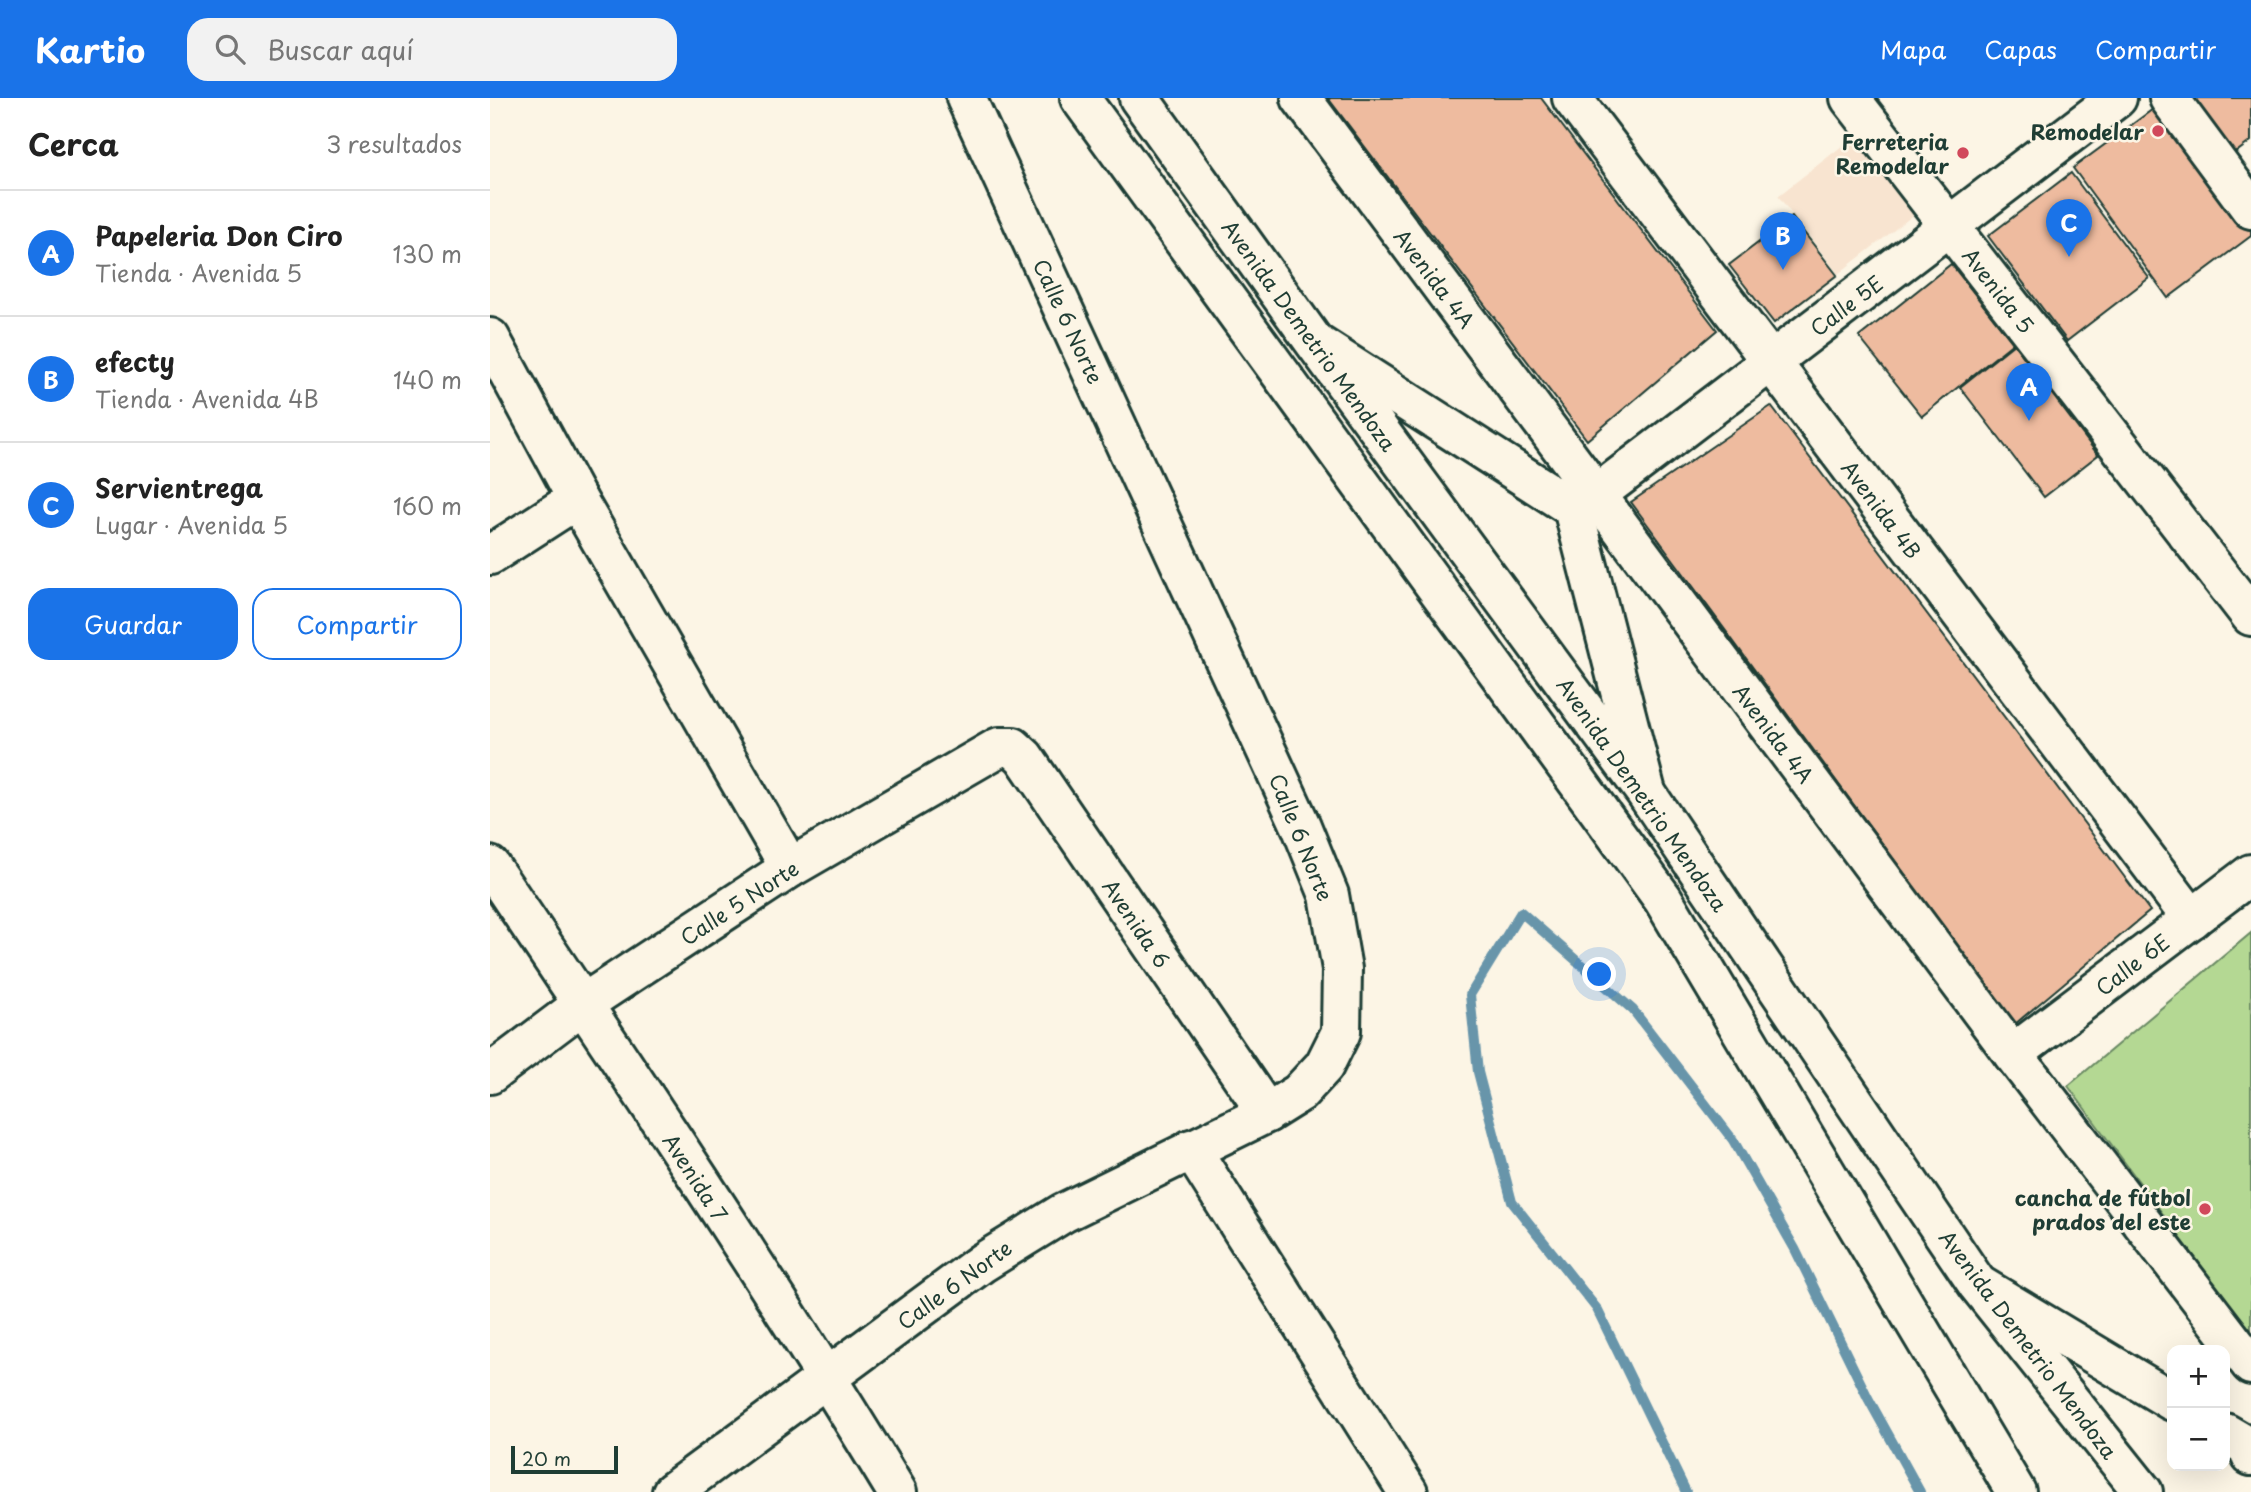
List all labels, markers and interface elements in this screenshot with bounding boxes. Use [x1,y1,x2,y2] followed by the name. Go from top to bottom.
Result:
[187,18,677,81] search box
[35,24,145,74] text: Kartio
[211,30,249,68] icon: search
[267,30,414,69] text: Buscar aquí
[1880,31,1946,67] text: Mapa
[1984,31,2057,67] text: Capas
[2095,31,2216,67] text: Compartir
[2031,115,2144,147] place label: Remodelar
[28,121,119,166] text: Cerca
[2150,123,2166,139] marker: Remodelar
[1836,125,1949,181] place label: Ferreteria Remodelar
[326,126,462,161] text: 3 resultados
[1955,145,1971,161] marker: Ferreteria Remodelar
[2046,199,2092,257] pin: C
[1760,212,1806,270] pin: B
[1215,213,1405,458] street label: Avenida Demetrio Mendoza
[95,216,342,255] text: Papeleria Don Ciro
[1387,222,1483,334] street label: Avenida 4A
[42,236,60,271] text: A
[392,236,462,271] text: 130 m
[1955,240,2043,340] street label: Avenida 5
[1026,253,1112,389] street label: Calle 6 Norte
[95,255,302,290] text: Tienda · Avenida 5
[1803,267,1889,343] street label: Calle 5E
[95,342,175,381] text: efecty
[43,362,59,397] text: B
[393,362,462,397] text: 140 m
[2006,363,2052,421] pin: A
[95,381,319,416] text: Tienda · Avenida 4B
[1834,453,1930,565] street label: Avenida 4B
[95,468,263,507] text: Servientrega
[42,488,60,523] text: C
[393,488,462,523] text: 160 m
[95,507,288,542] text: Lugar · Avenida 5
[28,588,238,660] button: Guardar
[252,588,462,660] button: Compartir
[1550,670,1736,918] street label: Avenida Demetrio Mendoza
[1726,677,1822,789] street label: Avenida 4A
[1262,768,1342,906] street label: Calle 6 Norte
[673,852,805,952] street label: Calle 5 Norte
[1095,872,1179,974] street label: Avenida 6
[2088,925,2176,1003] street label: Calle 6E
[1582,957,1616,991] your location
[656,1127,736,1227] street label: Avenida 7
[2015,1181,2191,1237] place label: cancha de fútbol prados del este
[2197,1201,2213,1217] marker: cancha de fútbol prados del este
[1932,1223,2126,1466] street label: Avenida Demetrio Mendoza
[890,1231,1018,1337] street label: Calle 6 Norte
[2167,1345,2230,1471] map controls
[2167,1345,2230,1408] button: +
[2167,1408,2230,1471] button: −
[511,1443,618,1475] scale bar
[522,1444,571,1472] text: 20 m

